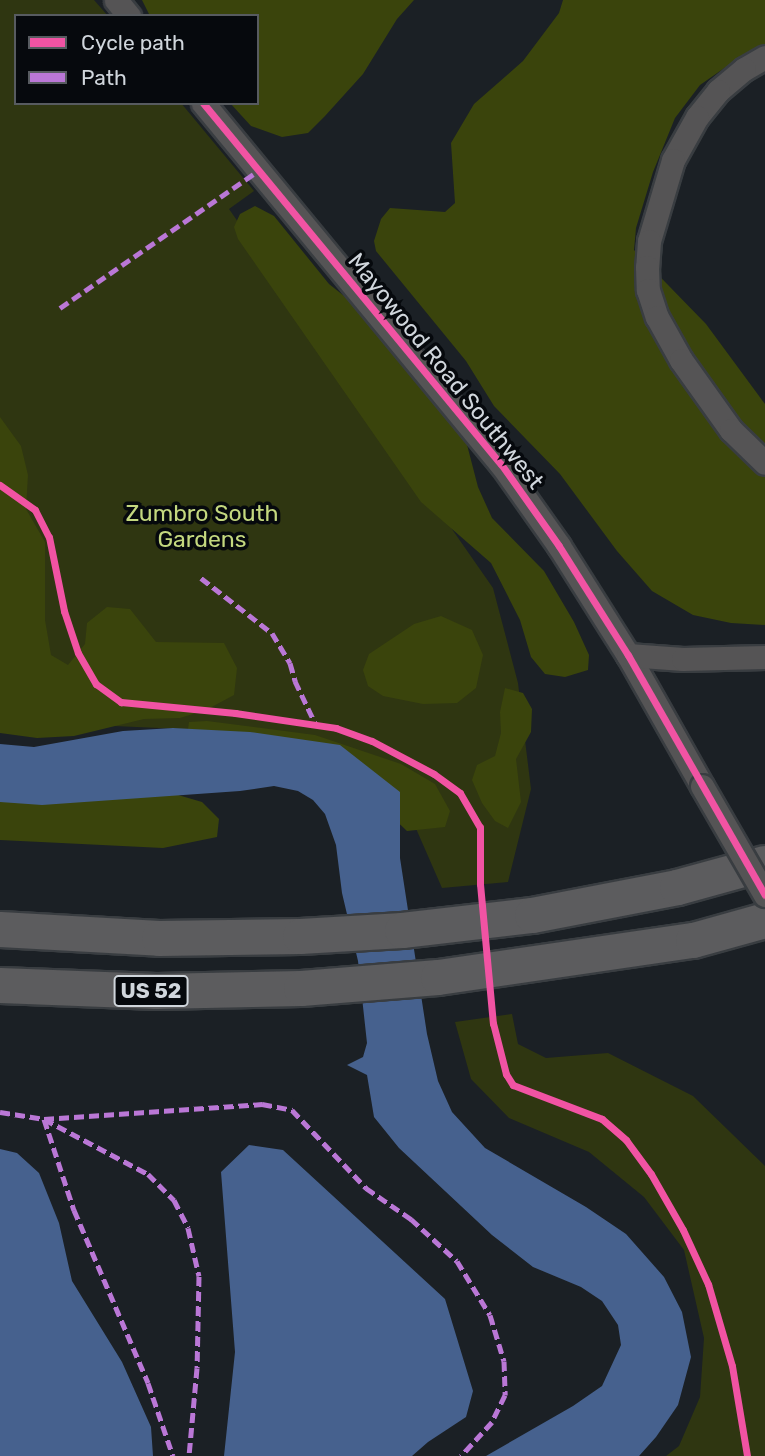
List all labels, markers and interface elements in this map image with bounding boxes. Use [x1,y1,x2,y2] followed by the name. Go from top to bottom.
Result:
[14,14,259,105] legend
[81,30,185,55] text: Cycle path
[81,65,127,90] text: Path
[342,247,550,495] street label: Mayowood Road Southwest
[125,499,279,553] park label: Zumbro South Gardens
[113,974,190,1009] road number: US 52

